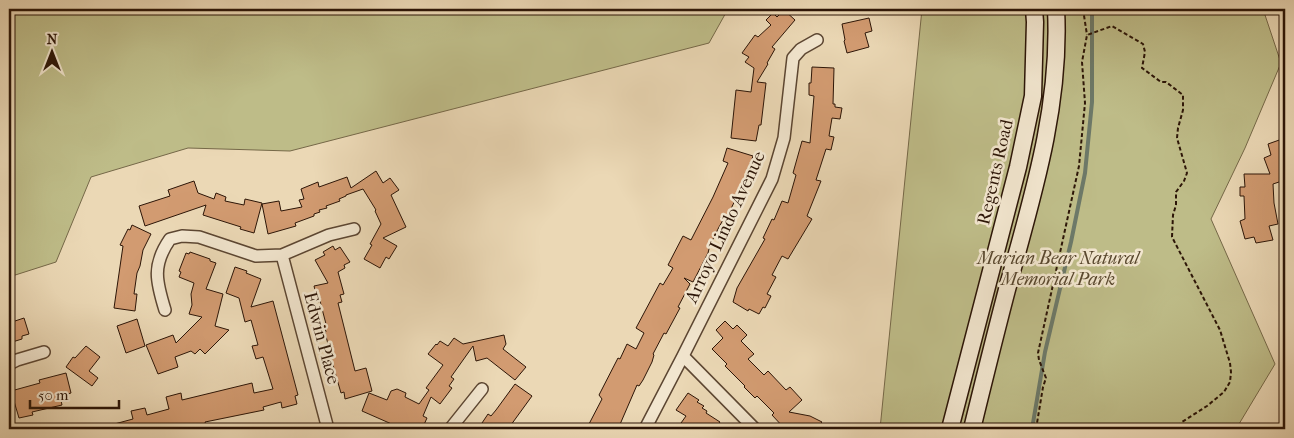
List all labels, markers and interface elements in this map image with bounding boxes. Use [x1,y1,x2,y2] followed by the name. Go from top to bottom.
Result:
[28,28,78,78] north arrow
[47,31,58,48] text: N
[973,117,1018,227] street label: Regents Road
[681,148,770,307] street label: Arroyo Lindo Avenue
[975,248,1141,290] park label: Marian Bear Natural Memorial Park
[299,290,344,387] street label: Edwin Place
[30,378,119,410] scale bar
[38,386,69,404] text: 50 m

